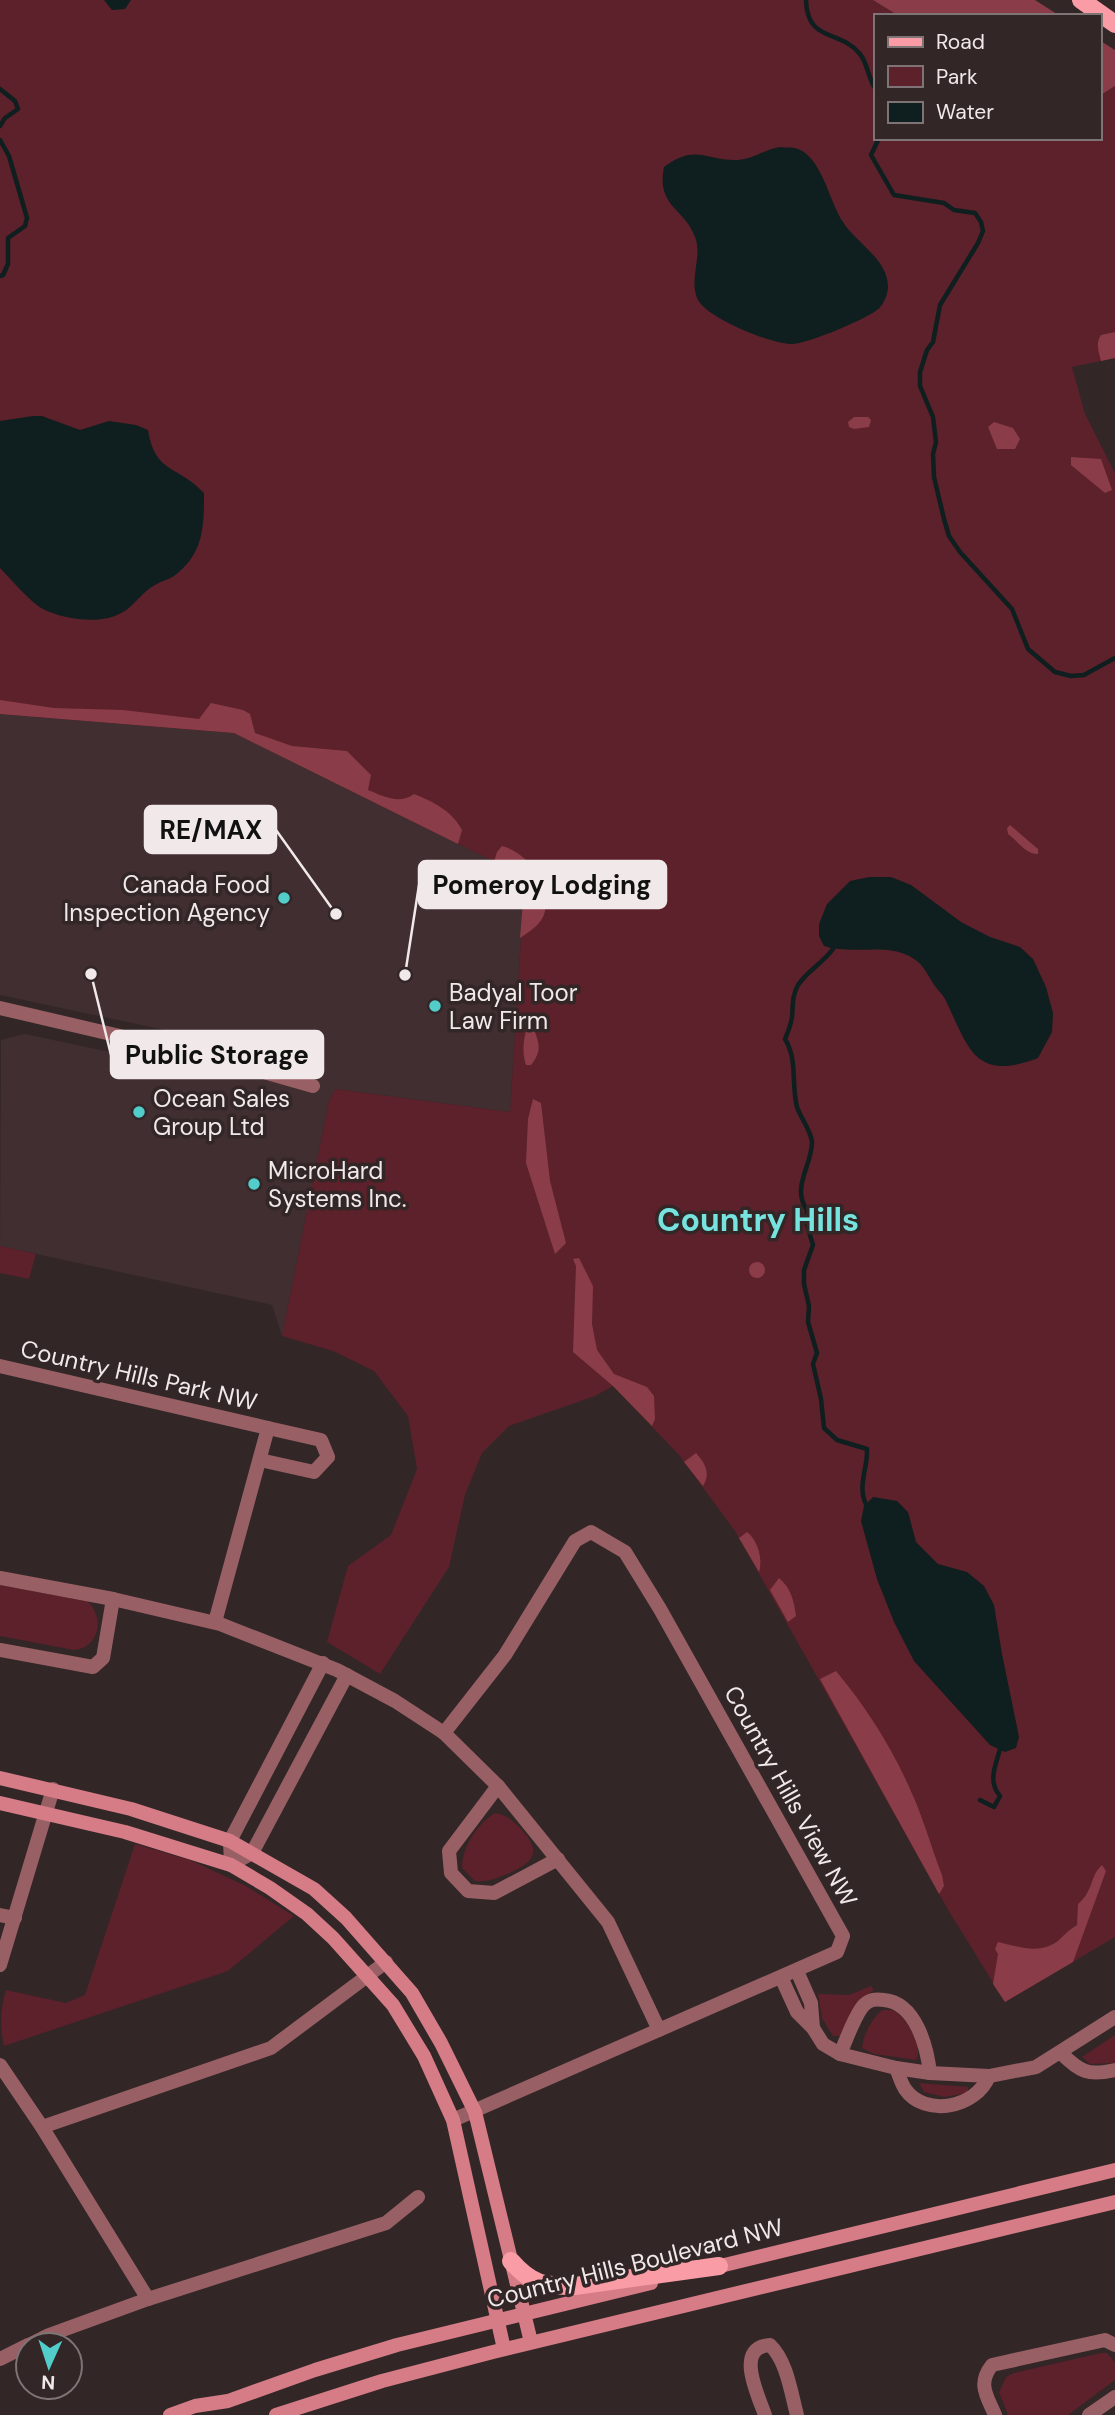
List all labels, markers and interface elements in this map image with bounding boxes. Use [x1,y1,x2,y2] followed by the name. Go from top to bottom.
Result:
[874,14,1101,140] legend
[936,28,985,56] text: Road
[936,63,978,91] text: Park
[936,98,994,126] text: Water
[145,806,276,853] callout: RE/MAX
[160,813,262,847] text: RE/MAX
[419,861,666,908] callout: Pomeroy Lodging
[432,868,652,902] text: Pomeroy Lodging
[64,869,270,928] place label: Canada Food Inspection Agency
[276,890,292,906] marker: Canada Food Inspection Agency
[449,977,578,1036] place label: Badyal Toor Law Firm
[427,998,443,1014] marker: Badyal Toor Law Firm
[111,1031,323,1078] callout: Public Storage
[125,1038,309,1072] text: Public Storage
[153,1083,290,1142] place label: Ocean Sales Group Ltd
[131,1104,147,1120] marker: Ocean Sales Group Ltd
[268,1155,406,1214] place label: MicroHard Systems Inc.
[246,1176,262,1192] marker: MicroHard Systems Inc.
[657,1199,859,1241] district label: Country Hills
[18,1333,260,1417] street label: Country Hills Park NW
[717,1680,865,1912] street label: Country Hills View NW
[484,2211,786,2315] street label: Country Hills Boulevard NW
[14,2331,84,2401] north arrow
[41,2370,56,2395] text: N

